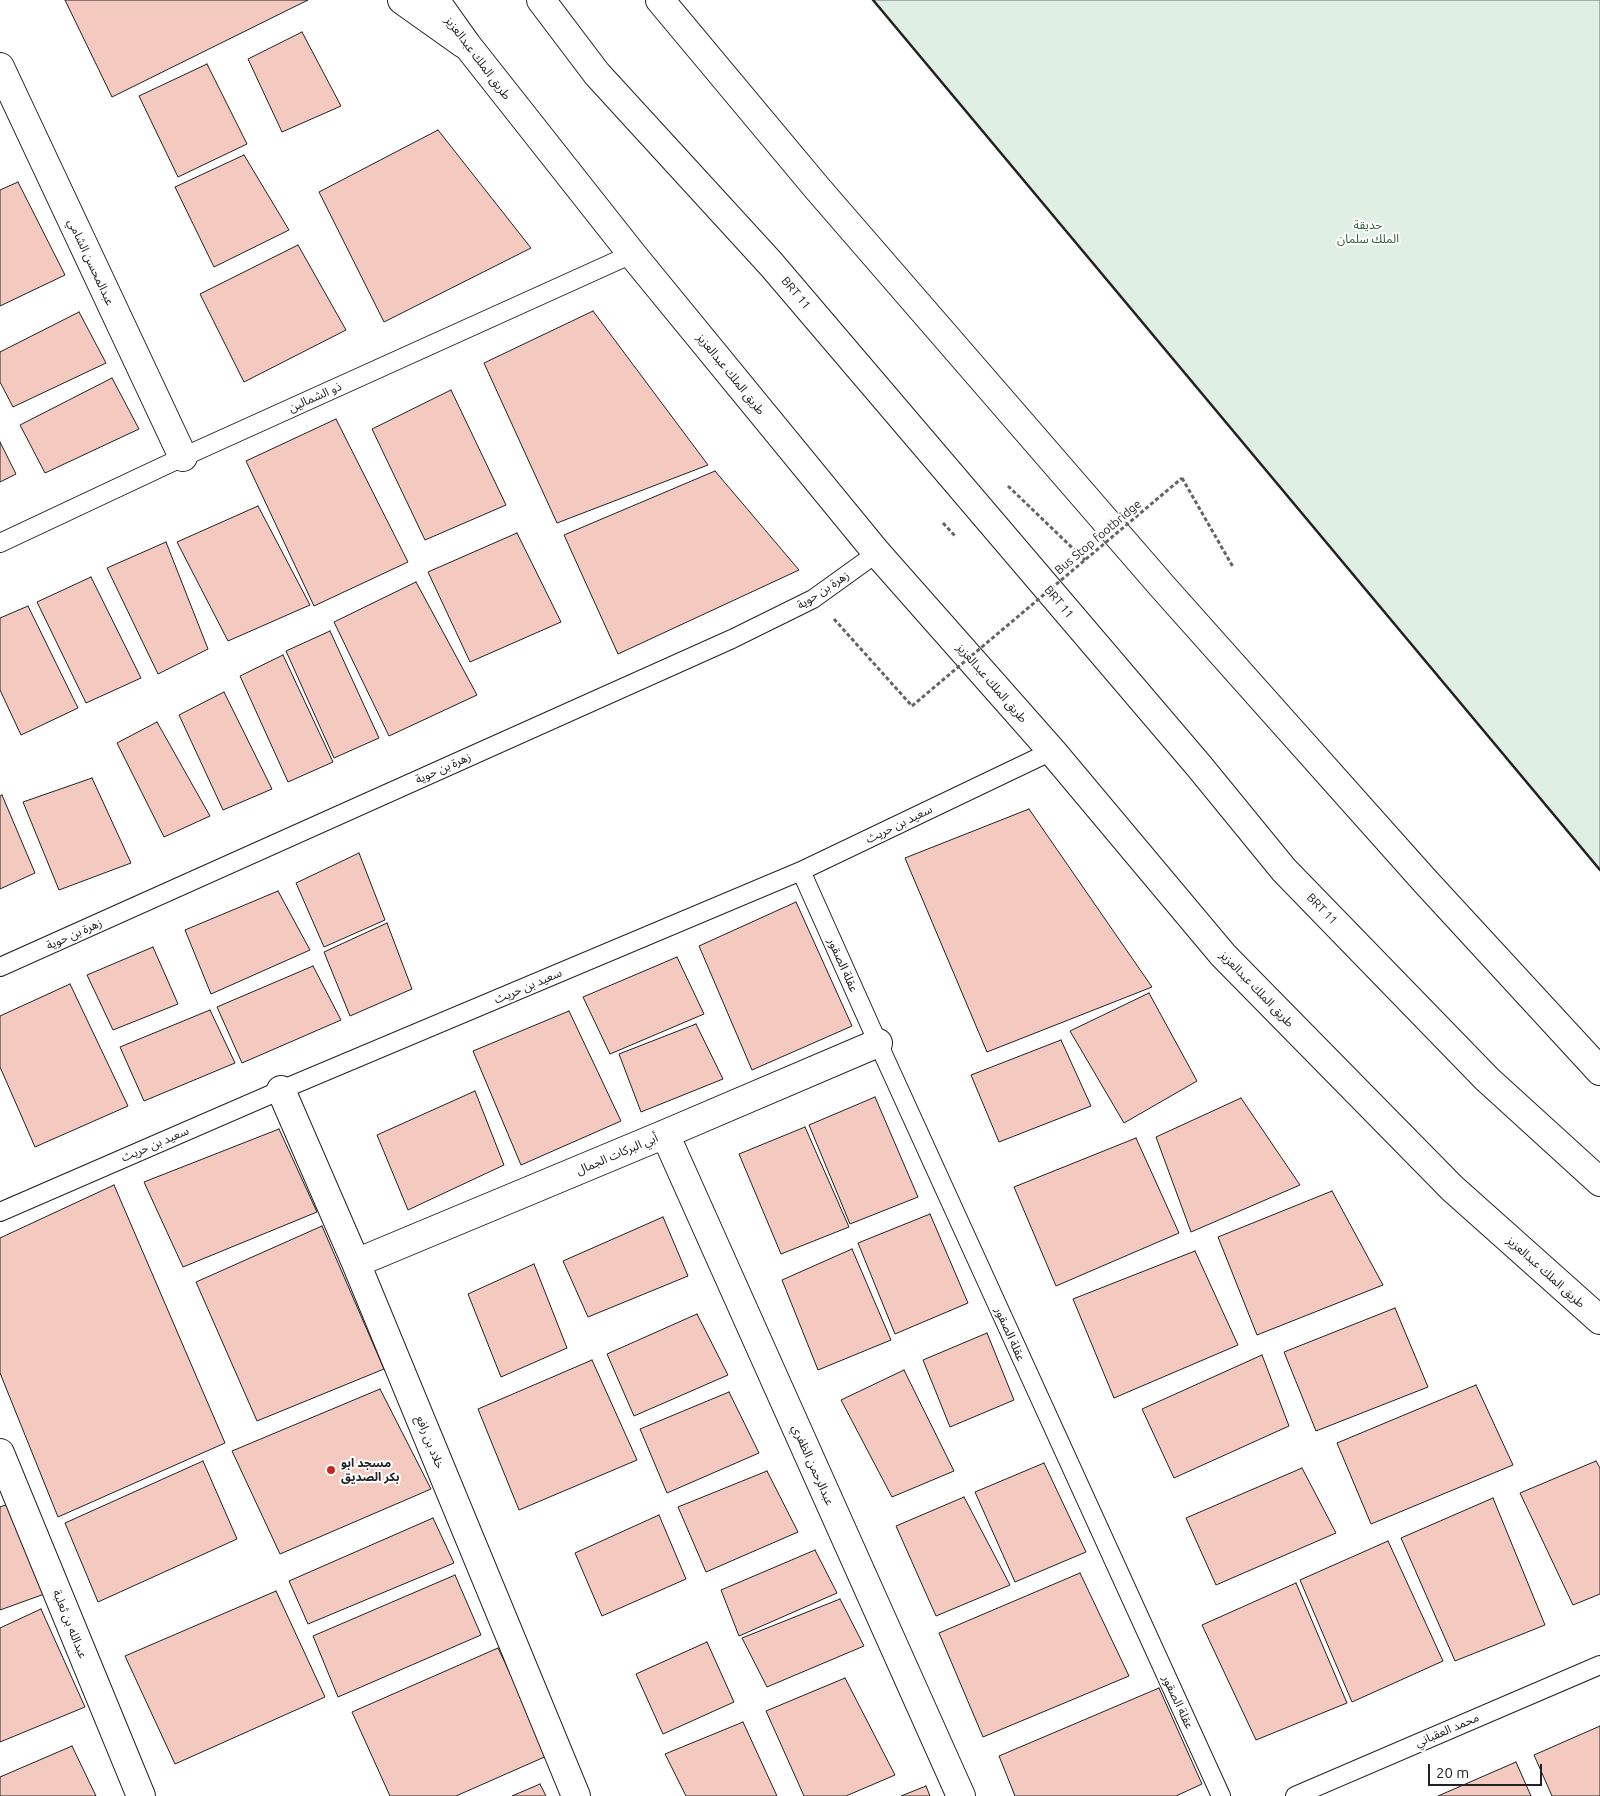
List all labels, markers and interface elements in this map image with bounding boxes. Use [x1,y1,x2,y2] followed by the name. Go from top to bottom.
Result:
[442,14,514,102] street label: طريق الملك عبدالعزيز
[65,217,117,307] street label: عبدالمحسن الشامي
[1337,218,1399,246] park label: حديقة الملك سلمان
[778,274,814,312] street label: BRT 11
[694,330,768,418] street label: طريق الملك عبدالعزيز
[286,379,344,415] street label: ذو الشمالين
[1052,497,1144,577] street label: Bus Stop footbridge
[794,568,852,612] street label: زهرة بن حوية
[1041,583,1077,621] street label: BRT 11
[954,640,1030,726] street label: طريق الملك عبدالعزيز
[413,749,473,787] street label: زهرة بن حوية
[863,802,935,846] street label: سعيد بن حريث
[1304,890,1340,928] street label: BRT 11
[44,915,104,953] street label: زهرة بن حوية
[825,936,861,994] street label: عقلة الصقور
[1217,948,1297,1030] street label: طريق الملك عبدالعزيز
[492,965,564,1007] street label: سعيد بن حريث
[119,1123,191,1165] street label: سعيد بن حريث
[574,1130,660,1178] street label: أبي البركات الجمال
[1504,1233,1588,1311] street label: طريق الملك عبدالعزيز
[992,1305,1028,1363] street label: عقلة الصقور
[413,1413,447,1471] street label: خلاد بن رافع
[789,1423,837,1507] street label: عبدالرحمن الظفري
[341,1456,399,1484] place label: مسجد ابو بكر الصديق
[325,1464,337,1476] marker: مسجد ابو بكر الصديق
[50,1588,90,1660] street label: عبدالله بن ثعلبة
[1159,1673,1197,1731] street label: عقلة الصقور
[1413,1710,1481,1750] street label: محمد العقباني
[1430,1754,1544,1786] scale bar
[1436,1764,1469,1781] text: 20 m

